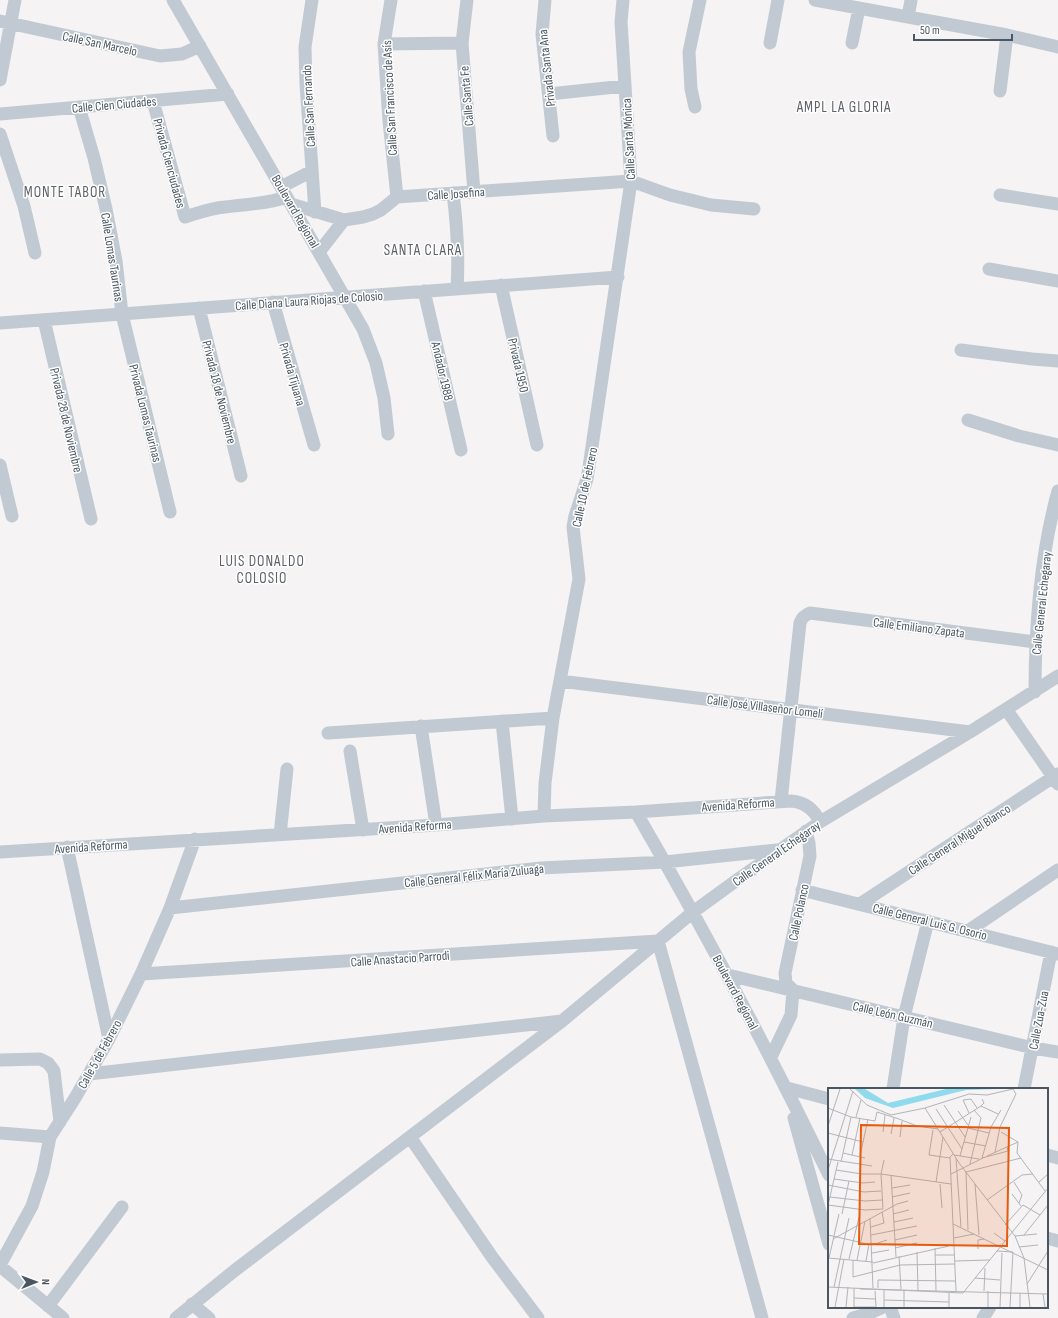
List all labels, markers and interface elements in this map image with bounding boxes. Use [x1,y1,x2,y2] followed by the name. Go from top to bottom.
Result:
[914,16,1012,42] scale bar
[920,23,940,38] text: 50 m
[61,28,139,60] street label: Calle San Marcelo
[535,28,559,107] street label: Privada Santa Ana
[379,40,401,156] street label: Calle San Francisco de Asís
[299,65,319,147] street label: Calle San Fernando
[456,65,478,127] street label: Calle Santa Fe
[71,93,157,117] street label: Calle Cien Ciudades
[619,98,639,180] street label: Calle Santa Mónica
[796,98,891,117] district label: AMPL LA GLORIA
[149,117,189,210] street label: Privada Cienciudades
[268,172,323,251] street label: Boulevard Regional
[24,183,106,202] district label: MONTE TABOR
[427,184,485,204] street label: Calle Josefina
[97,212,127,303] street label: Calle Lomas Taurinas
[384,241,462,260] district label: SANTA CLARA
[235,288,383,314] street label: Calle Diana Laura Riojas de Colosio
[504,336,532,394] street label: Privada 1950
[198,339,240,446] street label: Privada 18 de Noviembre
[427,339,457,403] street label: Andador 1988
[275,341,309,408] street label: Privada Tijuana
[125,363,165,464] street label: Privada Lomas Taurinas
[46,366,86,474] street label: Privada 28 de Noviembre
[569,446,601,529] street label: Calle 10 de Febrero
[1029,551,1055,655] street label: Calle General Echegaray
[219,552,305,588] district label: LUIS DONALDO COLOSIO
[872,614,966,642] street label: Calle Emiliano Zapata
[706,692,824,722] street label: Calle José Villaseñor Lomelí
[700,794,775,816] street label: Avenida Reforma
[905,801,1014,879] street label: Calle General Miguel Blanco
[377,816,452,838] street label: Avenida Reforma
[730,818,824,890] street label: Calle General Echegaray
[53,836,128,858] street label: Avenida Reforma
[404,861,545,891] street label: Calle General Félix María Zuluaga
[785,882,813,942] street label: Calle Polanco
[871,900,989,944] street label: Calle General Luis G. Osorio
[350,948,450,970] street label: Calle Anastacio Parrodi
[709,952,761,1032] street label: Boulevard Regional
[1025,989,1053,1051] street label: Calle Zua-Zua
[851,998,934,1032] street label: Calle León Guzmán
[74,1017,125,1092] street label: Calle 5 de Febrero
[828,1088,1048,1308] inset map
[16,1262,56,1302] north arrow
[39,1279,52,1285] text: N

